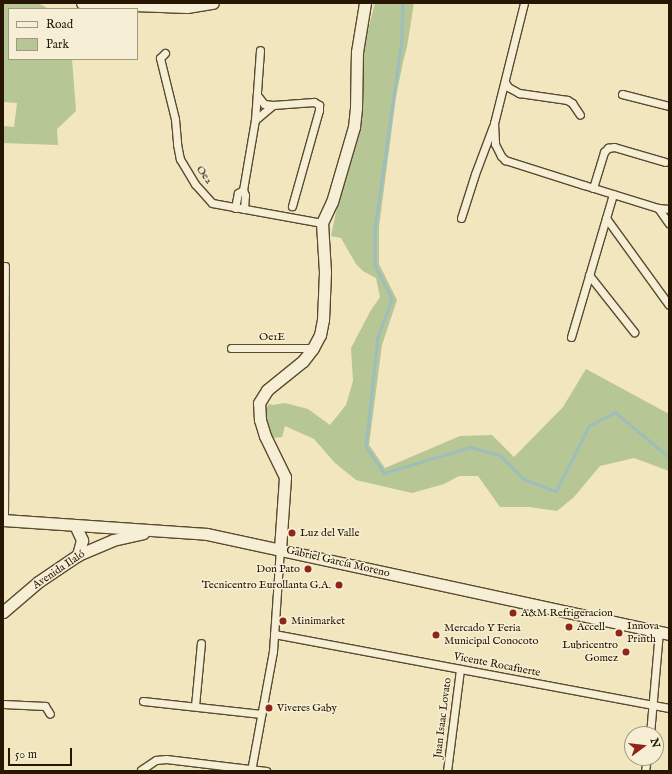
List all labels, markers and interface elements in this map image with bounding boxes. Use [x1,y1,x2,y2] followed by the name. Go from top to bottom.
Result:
[8,8,138,60] legend
[46,17,73,32] text: Road
[46,37,69,52] text: Park
[193,163,215,187] street label: Oe2
[259,330,285,344] street label: Oe1E
[300,526,360,540] place label: Luz del Valle
[287,528,297,538] marker: Luz del Valle
[285,544,391,580] street label: Gabriel García Moreno
[30,548,88,592] street label: Avenida Ilaló
[256,562,300,576] place label: Don Pato
[303,564,313,574] marker: Don Pato
[202,578,331,592] place label: Tecnicentro Eurollanta G.A.
[334,580,344,590] marker: Tecnicentro Eurollanta G.A.
[521,606,613,620] place label: A&M Refrigeracion
[508,608,518,618] marker: A&M Refrigeracion
[291,614,345,628] place label: Minimarket
[278,616,288,626] marker: Minimarket
[577,620,605,634] place label: Accell
[627,620,659,646] place label: Innova Printh
[444,622,538,648] place label: Mercado Y Feria Municipal Conocoto
[564,622,574,632] marker: Accell
[614,628,624,638] marker: Innova Printh
[431,630,441,640] marker: Mercado Y Feria Municipal Conocoto
[562,639,618,665] place label: Lubricentro Gomez
[621,647,631,657] marker: Lubricentro Gomez
[452,650,542,680] street label: Vicente Rocafuerte
[432,677,454,759] street label: Juan Isaac Lovato
[277,701,337,715] place label: Viveres Gaby
[264,703,274,713] marker: Viveres Gaby
[624,726,664,766] north arrow
[647,737,663,750] text: N
[10,740,74,766] scale bar
[15,747,37,762] text: 50 m

